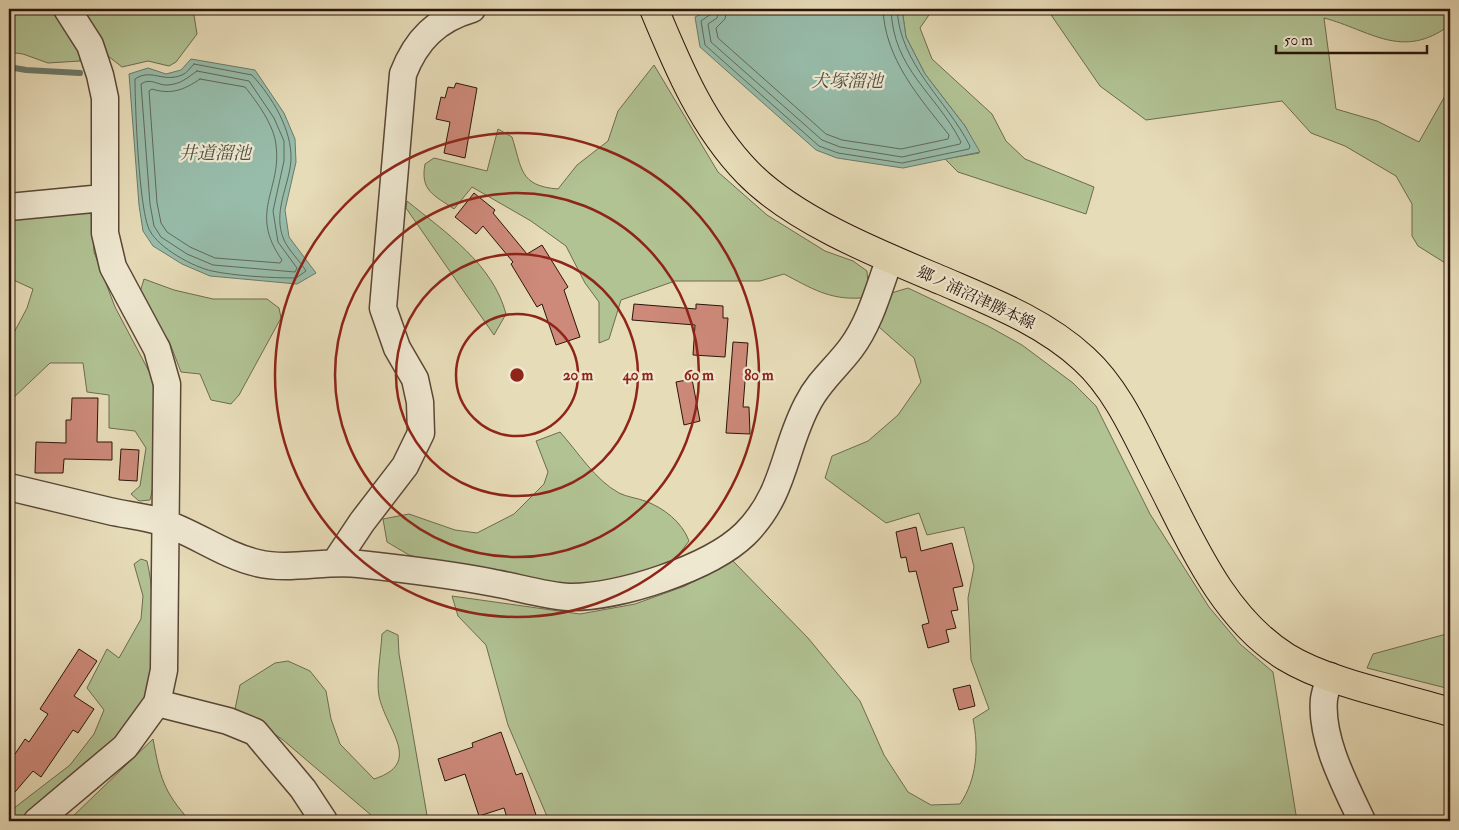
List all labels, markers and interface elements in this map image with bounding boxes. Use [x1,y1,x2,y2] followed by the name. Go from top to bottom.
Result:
[1276,22,1428,54] scale bar
[1284,31,1313,50] text: 50 m
[811,70,885,93] water label: 犬塚溜池
[179,142,253,165] water label: 井道溜池
[914,262,1038,334] street label: 郷ノ浦沼津勝本線
[508,366,526,384] centre of rings
[563,366,593,385] text: 20 m
[622,366,654,385] text: 40 m
[684,366,714,385] text: 60 m
[744,366,774,385] text: 80 m

